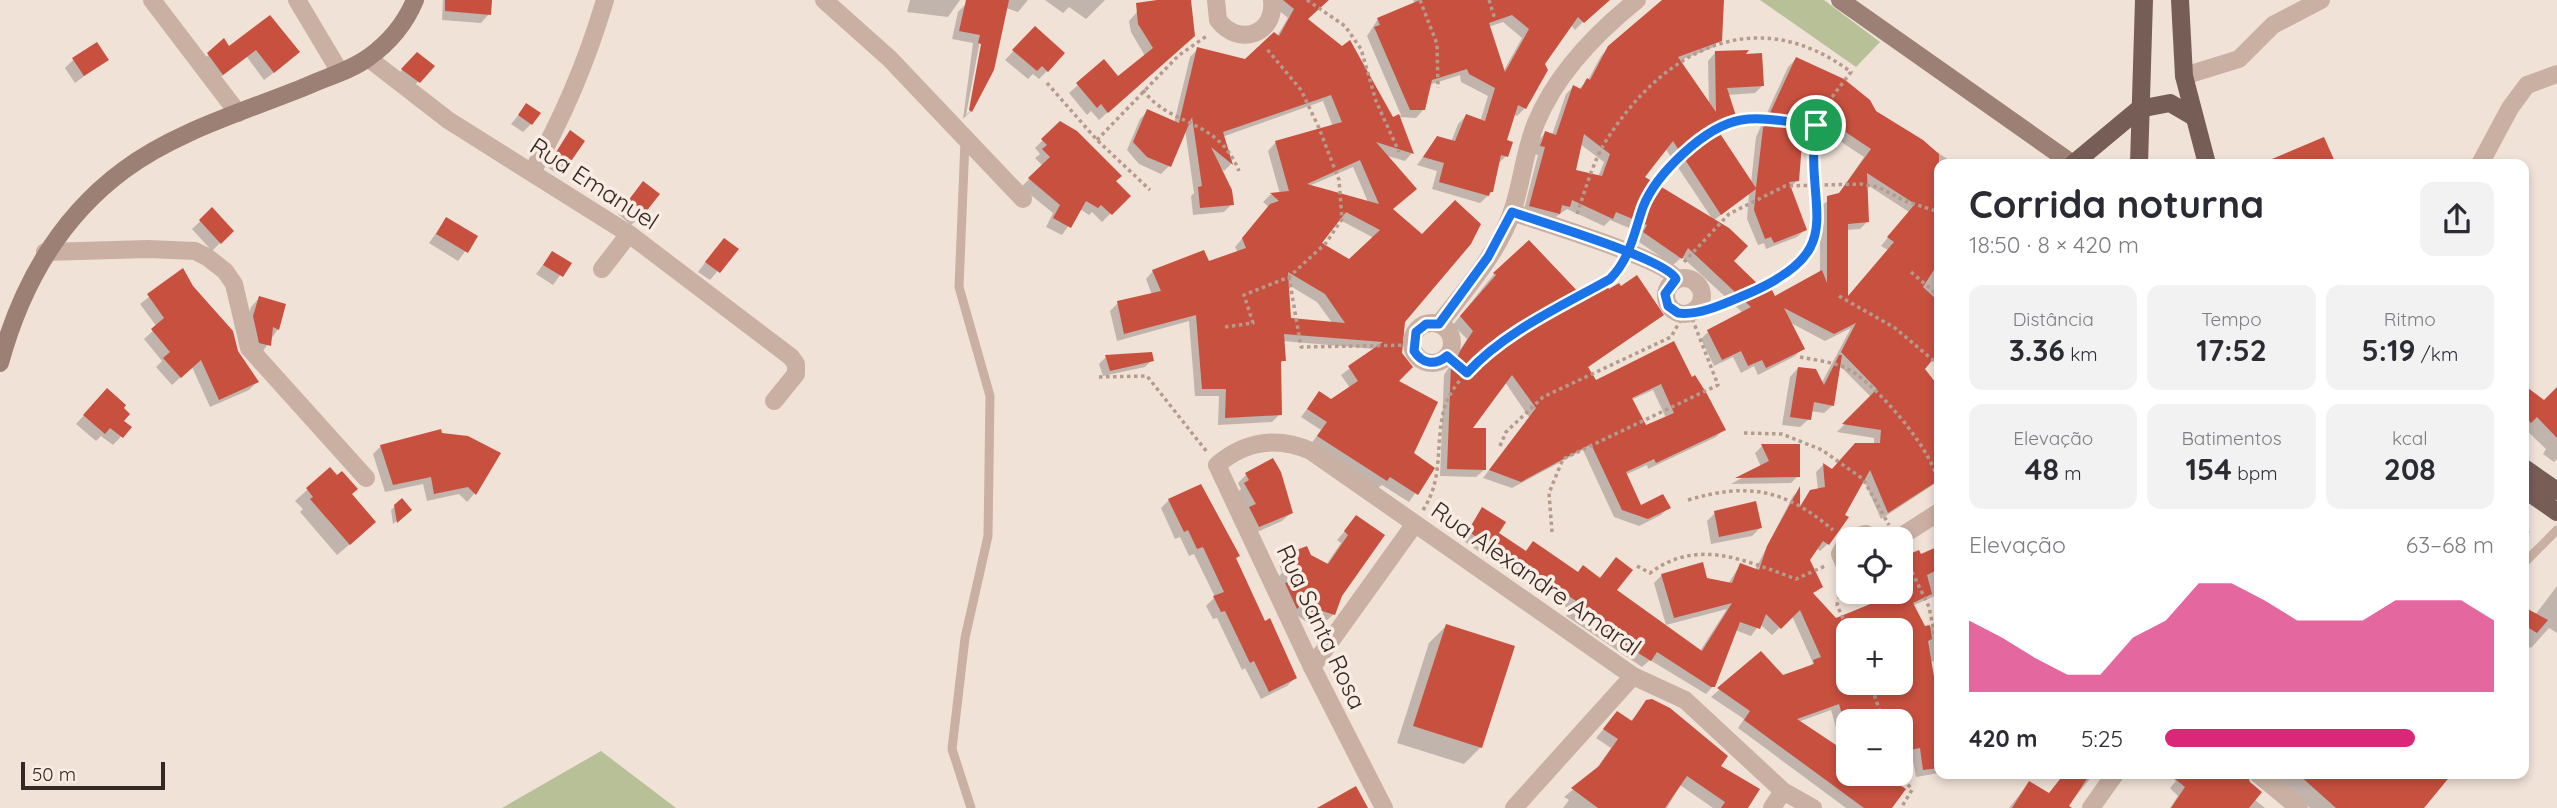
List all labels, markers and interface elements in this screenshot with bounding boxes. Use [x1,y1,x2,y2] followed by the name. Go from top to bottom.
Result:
[1786,95,1846,155] pin
[1797,106,1835,144] icon: arrive
[525,130,664,236] street label: Rua Emanuel
[1969,180,2264,228] text: Corrida noturna
[2420,182,2494,256] button: share
[1969,230,2139,259] text: 18:50 · 8 × 420 m
[2013,307,2094,331] text: Distância
[2201,307,2262,331] text: Tempo
[2384,307,2436,331] text: Ritmo
[2009,331,2065,369] text: 3.36
[2196,331,2267,369] text: 17:52
[2361,331,2416,369] text: 5:19
[2065,342,2098,366] text: km
[2416,342,2458,366] text: /km
[2013,426,2093,450] text: Elevação
[2181,426,2282,450] text: Batimentos
[2392,426,2428,450] text: kcal
[2025,450,2059,488] text: 48
[2185,450,2232,488] text: 154
[2384,450,2436,488] text: 208
[2059,461,2081,485] text: m
[2232,461,2278,485] text: bpm
[1426,494,1647,662] street label: Rua Alexandre Amaral
[1836,527,1913,786] map controls
[1836,527,1913,604] button: locate
[1969,530,2066,559] text: Elevação
[2406,530,2494,559] text: 63–68 m
[1271,539,1373,714] street label: Rua Santa Rosa
[1836,618,1913,695] button: +
[1836,709,1913,786] button: −
[1969,724,2037,753] text: 420 m
[2081,724,2123,753] text: 5:25
[21,759,164,791] scale bar
[32,762,76,786] text: 50 m

